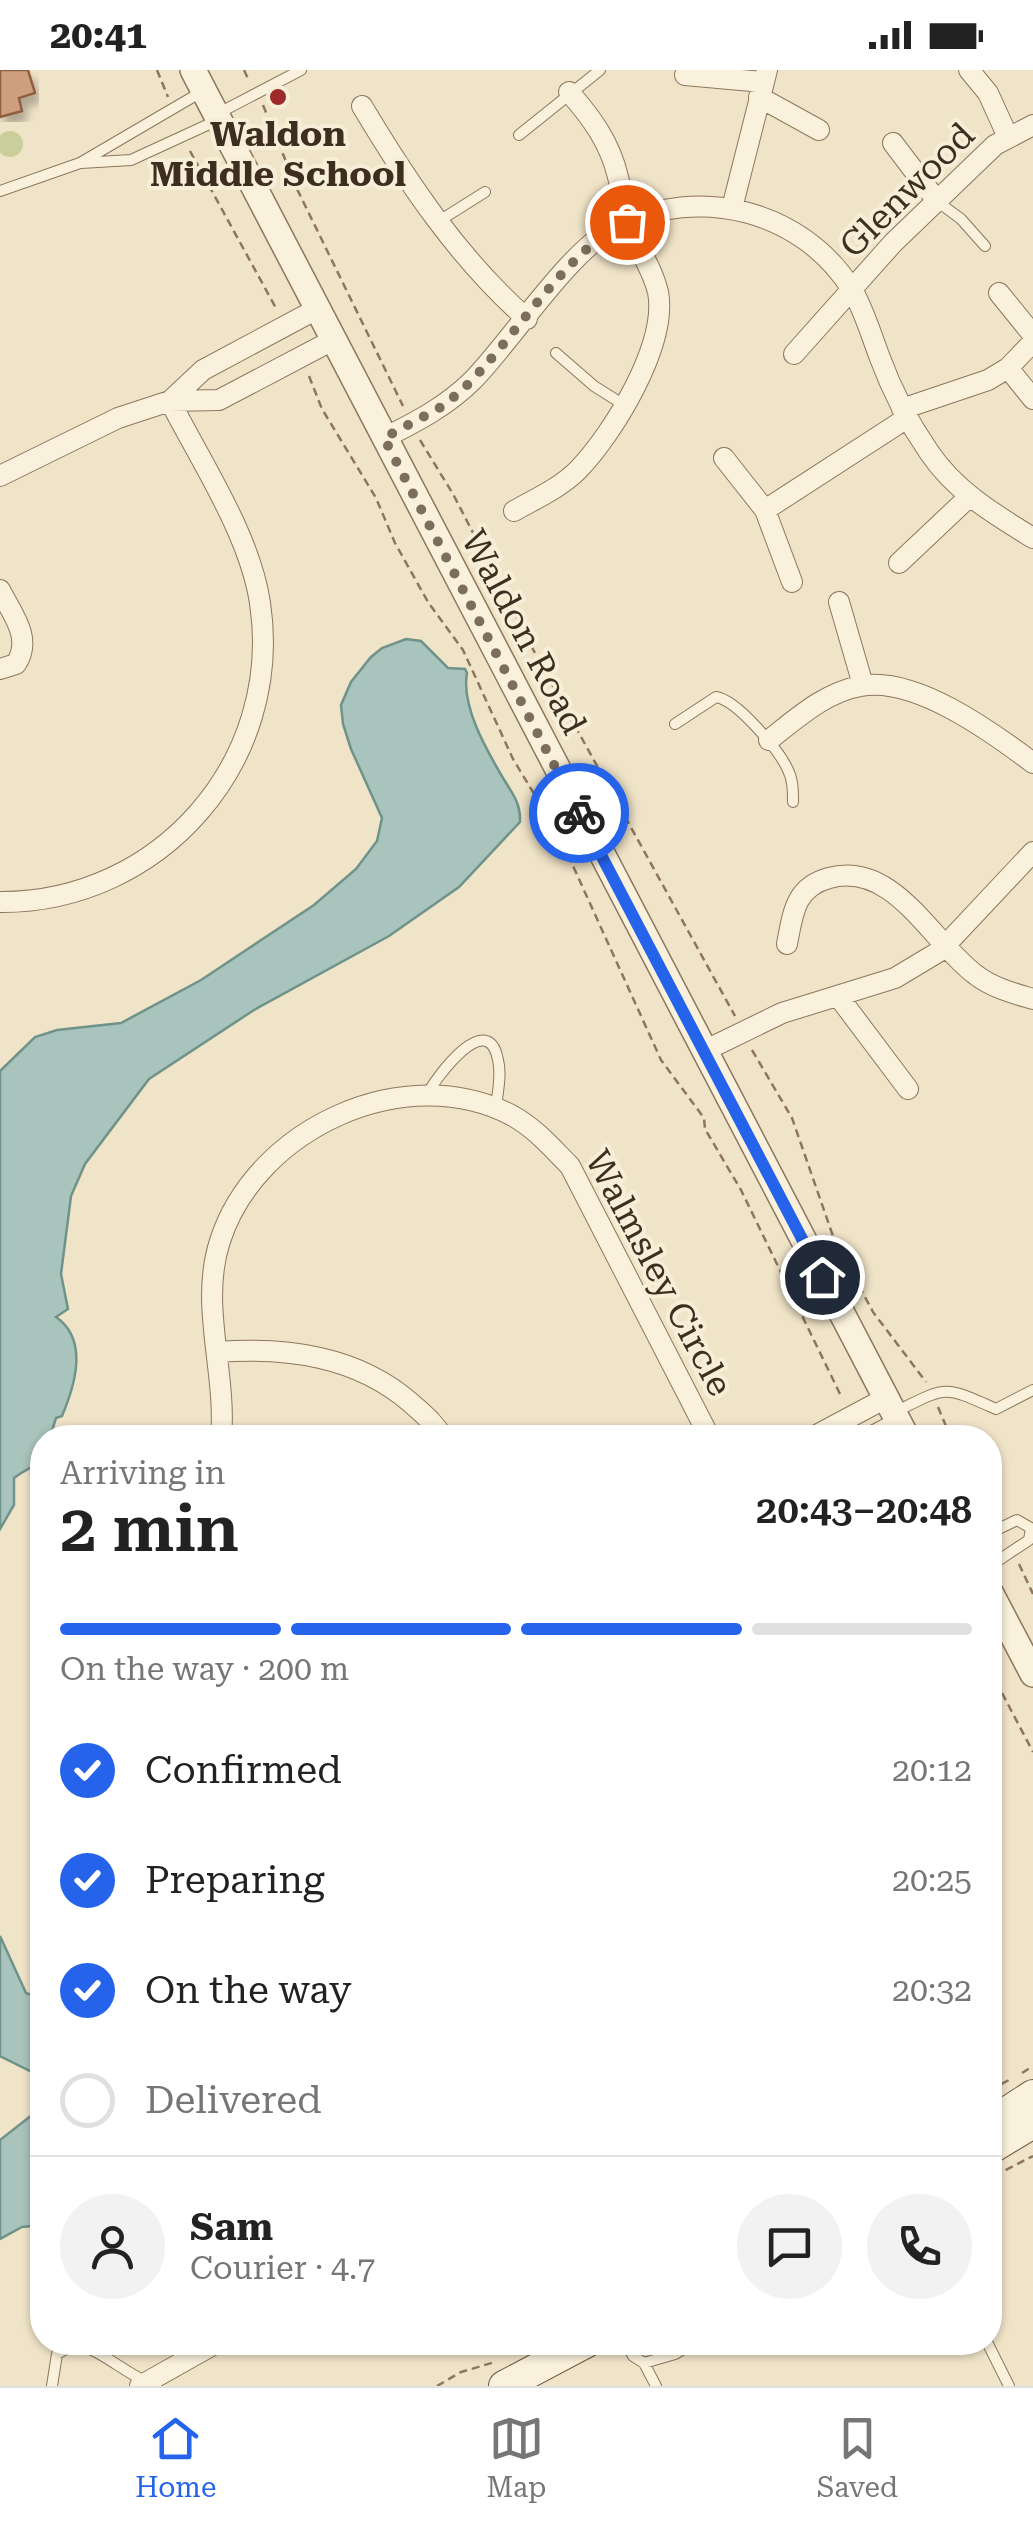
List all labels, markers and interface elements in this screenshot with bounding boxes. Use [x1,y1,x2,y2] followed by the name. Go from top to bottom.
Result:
[50,13,147,57] text: 20:41
[267,86,289,108] marker: Waldon Middle School
[150,114,406,195] place label: Waldon Middle School
[832,115,983,266] street label: Glenwood
[585,180,670,265] pin
[600,195,655,250] icon: bag
[453,523,595,741] street label: Waldon Road
[529,763,629,863] courier
[552,786,607,841] icon: bike
[577,1144,740,1403] street label: Walmsley Circle
[780,1235,865,1320] pin
[795,1250,850,1305] icon: home
[60,1454,225,1492] text: Arriving in
[756,1488,972,1532] text: 20:43–20:48
[60,1491,239,1567] text: 2 min
[60,1650,349,1688] text: On the way · 200 m
[60,1743,115,1798] icon: check
[145,1748,342,1792] text: Confirmed
[892,1751,972,1789] text: 20:12
[60,1853,115,1908] icon: check
[145,1858,325,1902] text: Preparing
[892,1861,972,1899] text: 20:25
[60,1963,115,2018] icon: check
[145,1968,351,2012] text: On the way
[892,1971,972,2009] text: 20:32
[145,2078,322,2122] text: Delivered
[60,2194,165,2299] button: person
[737,2194,842,2299] button: chat
[867,2194,972,2299] button: phone
[190,2205,273,2249] text: Sam
[190,2249,375,2287] text: Courier · 4.7
[135,2411,216,2504] tab: Home
[487,2411,546,2504] tab: Map
[817,2411,898,2504] tab: Saved

